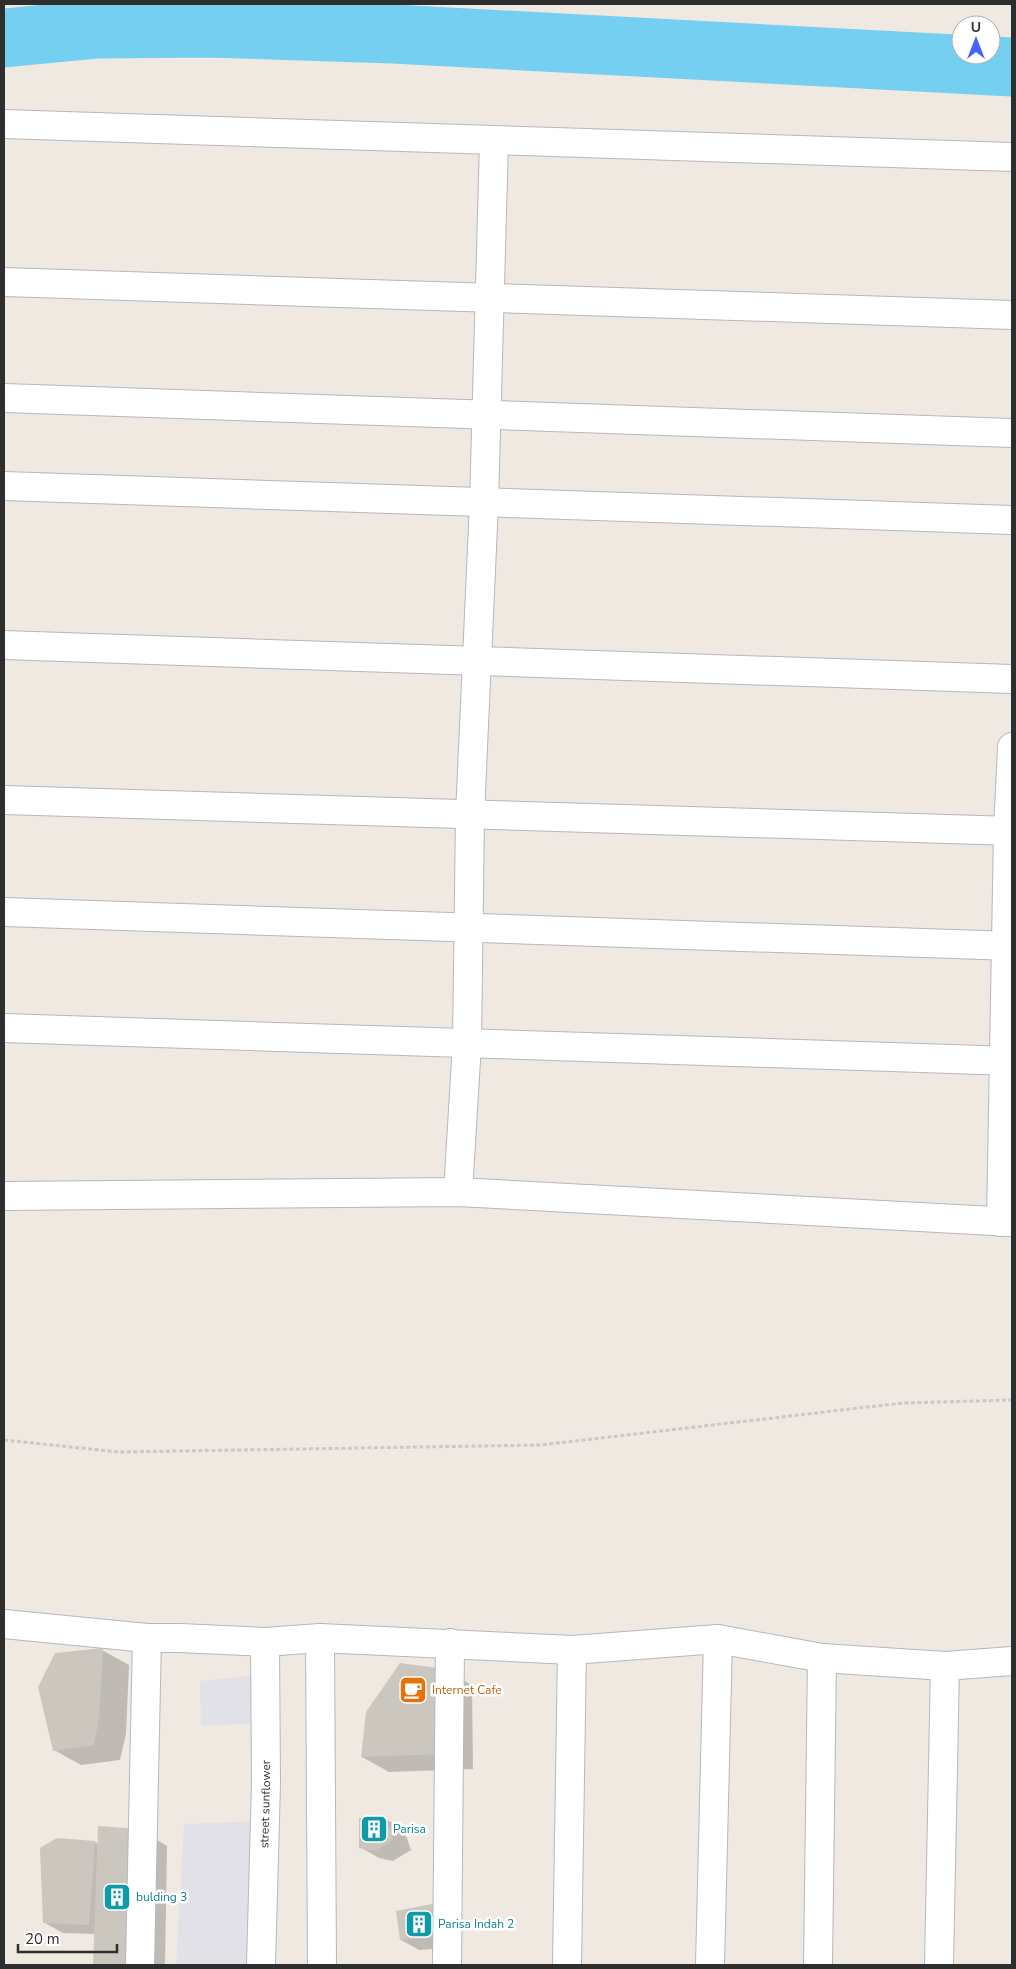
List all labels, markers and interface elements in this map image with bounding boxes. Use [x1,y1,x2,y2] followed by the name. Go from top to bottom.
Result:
[951,15,1001,65] north arrow
[971,18,981,37] text: U
[398,1675,428,1705] cafe icon: Internet Cafe
[432,1682,502,1698] place label: Internet Cafe
[256,1759,274,1848] street label: street sunflower
[359,1814,389,1844] building icon: Parisa
[393,1821,426,1837] place label: Parisa
[102,1882,132,1912] building icon: bulding 3
[136,1889,187,1905] place label: bulding 3
[404,1909,434,1939] building icon: Parisa Indah 2
[438,1916,514,1932] place label: Parisa Indah 2
[18,1922,116,1954] scale bar
[25,1929,60,1949] text: 20 m

